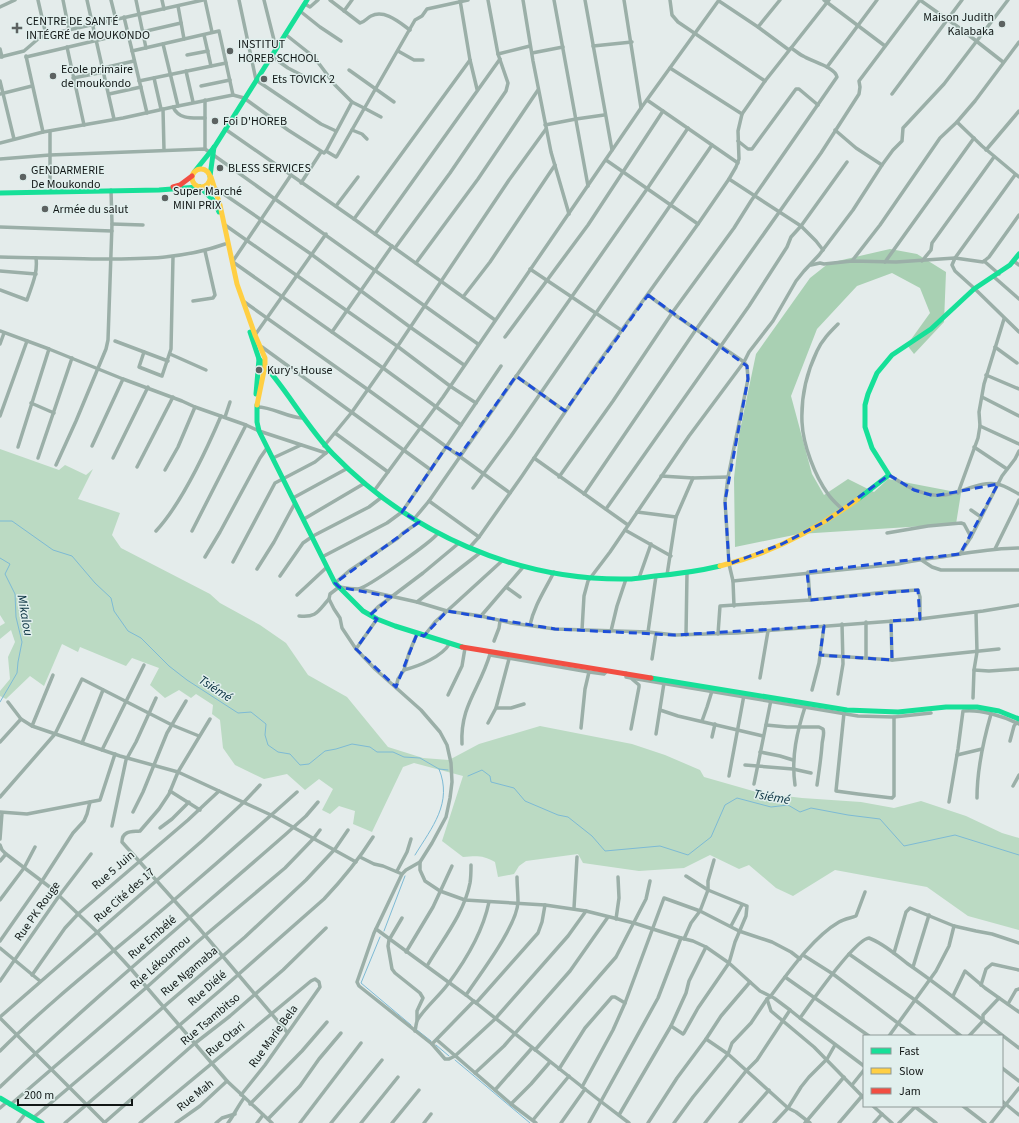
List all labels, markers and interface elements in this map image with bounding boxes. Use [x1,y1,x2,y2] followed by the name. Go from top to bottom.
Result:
[923,9,994,40] place label: Maison Judith Kalabaka
[26,13,150,44] place label: CENTRE DE SANTÉ INTÉGRÉ de MOUKONDO
[997,19,1007,29] marker: Maison Judith Kalabaka
[11,22,23,34] marker: CENTRE DE SANTÉ INTÉGRÉ de MOUKONDO
[238,36,319,67] place label: INSTITUT HOREB SCHOOL
[225,46,235,56] marker: INSTITUT HOREB SCHOOL
[61,61,133,92] place label: Ecole primaire de moukondo
[48,71,58,81] marker: Ecole primaire de moukondo
[272,71,335,88] place label: Ets TOVICK 2
[259,74,269,84] marker: Ets TOVICK 2
[223,113,287,130] place label: Foi D'HOREB
[210,116,220,126] marker: Foi D'HOREB
[228,160,311,177] place label: BLESS SERVICES
[31,162,104,193] place label: GENDARMERIE De Moukondo
[215,163,225,173] marker: BLESS SERVICES
[18,172,28,182] marker: GENDARMERIE De Moukondo
[173,183,242,214] place label: Super Marché MINI PRIX
[160,193,170,203] marker: Super Marché MINI PRIX
[53,201,128,218] place label: Armée du salut
[40,204,50,214] marker: Armée du salut
[267,362,332,379] place label: Kury's House
[254,365,264,375] marker: Kury's House
[13,593,38,638] water label: Mikalou
[195,671,237,707] water label: Tsiémé
[752,785,792,809] water label: Tsiémé
[88,847,138,894] street label: Rue 5 Juin
[90,864,159,927] street label: Rue Cité des 17
[11,878,64,945] street label: Rue PK Rouge
[124,911,180,963] street label: Rue Embélé
[126,931,194,993] street label: Rue Lékoumou
[157,942,222,1000] street label: Rue Ngamaba
[184,967,231,1010] street label: Rue Diélé
[177,989,244,1050] street label: Rue Tsambitso
[245,1001,302,1071] street label: Rue Marie Bela
[202,1018,249,1061] street label: Rue Otari
[863,1035,1003,1107] legend
[899,1043,919,1060] text: Fast
[899,1063,924,1080] text: Slow
[173,1075,217,1116] street label: Rue Mah
[18,1081,132,1107] scale bar
[899,1083,921,1100] text: Jam
[24,1087,54,1104] text: 200 m

